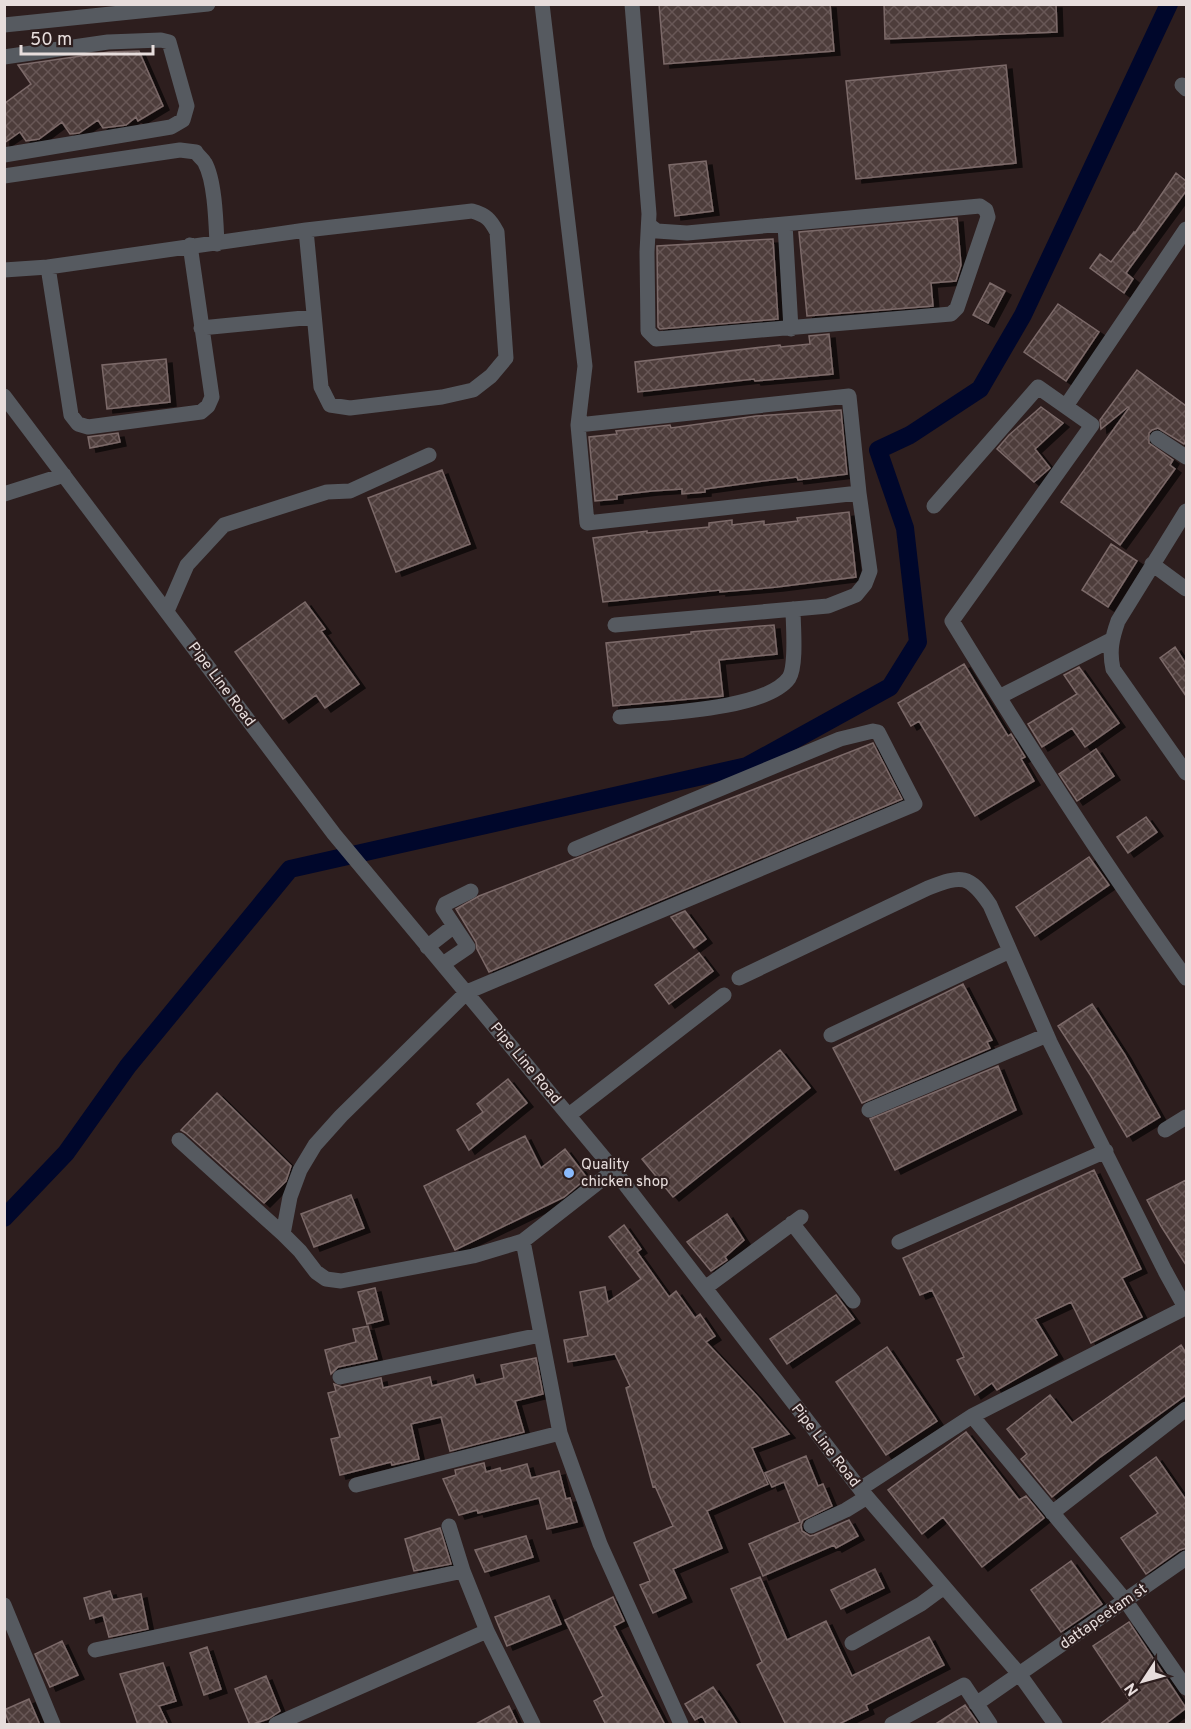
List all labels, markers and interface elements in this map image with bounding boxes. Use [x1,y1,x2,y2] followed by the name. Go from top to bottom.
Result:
[21,18,153,56] scale bar
[30,29,72,52] text: 50 m
[183,639,259,731] street label: Pipe Line Road
[485,1019,565,1109] street label: Pipe Line Road
[581,1156,668,1192] place label: Quality chicken shop
[562,1166,576,1180] marker: Quality chicken shop
[786,1400,863,1491] street label: Pipe Line Road
[1056,1580,1151,1654] street label: dattapeetam st
[1113,1651,1173,1711] north arrow
[1121,1678,1144,1699] text: N

